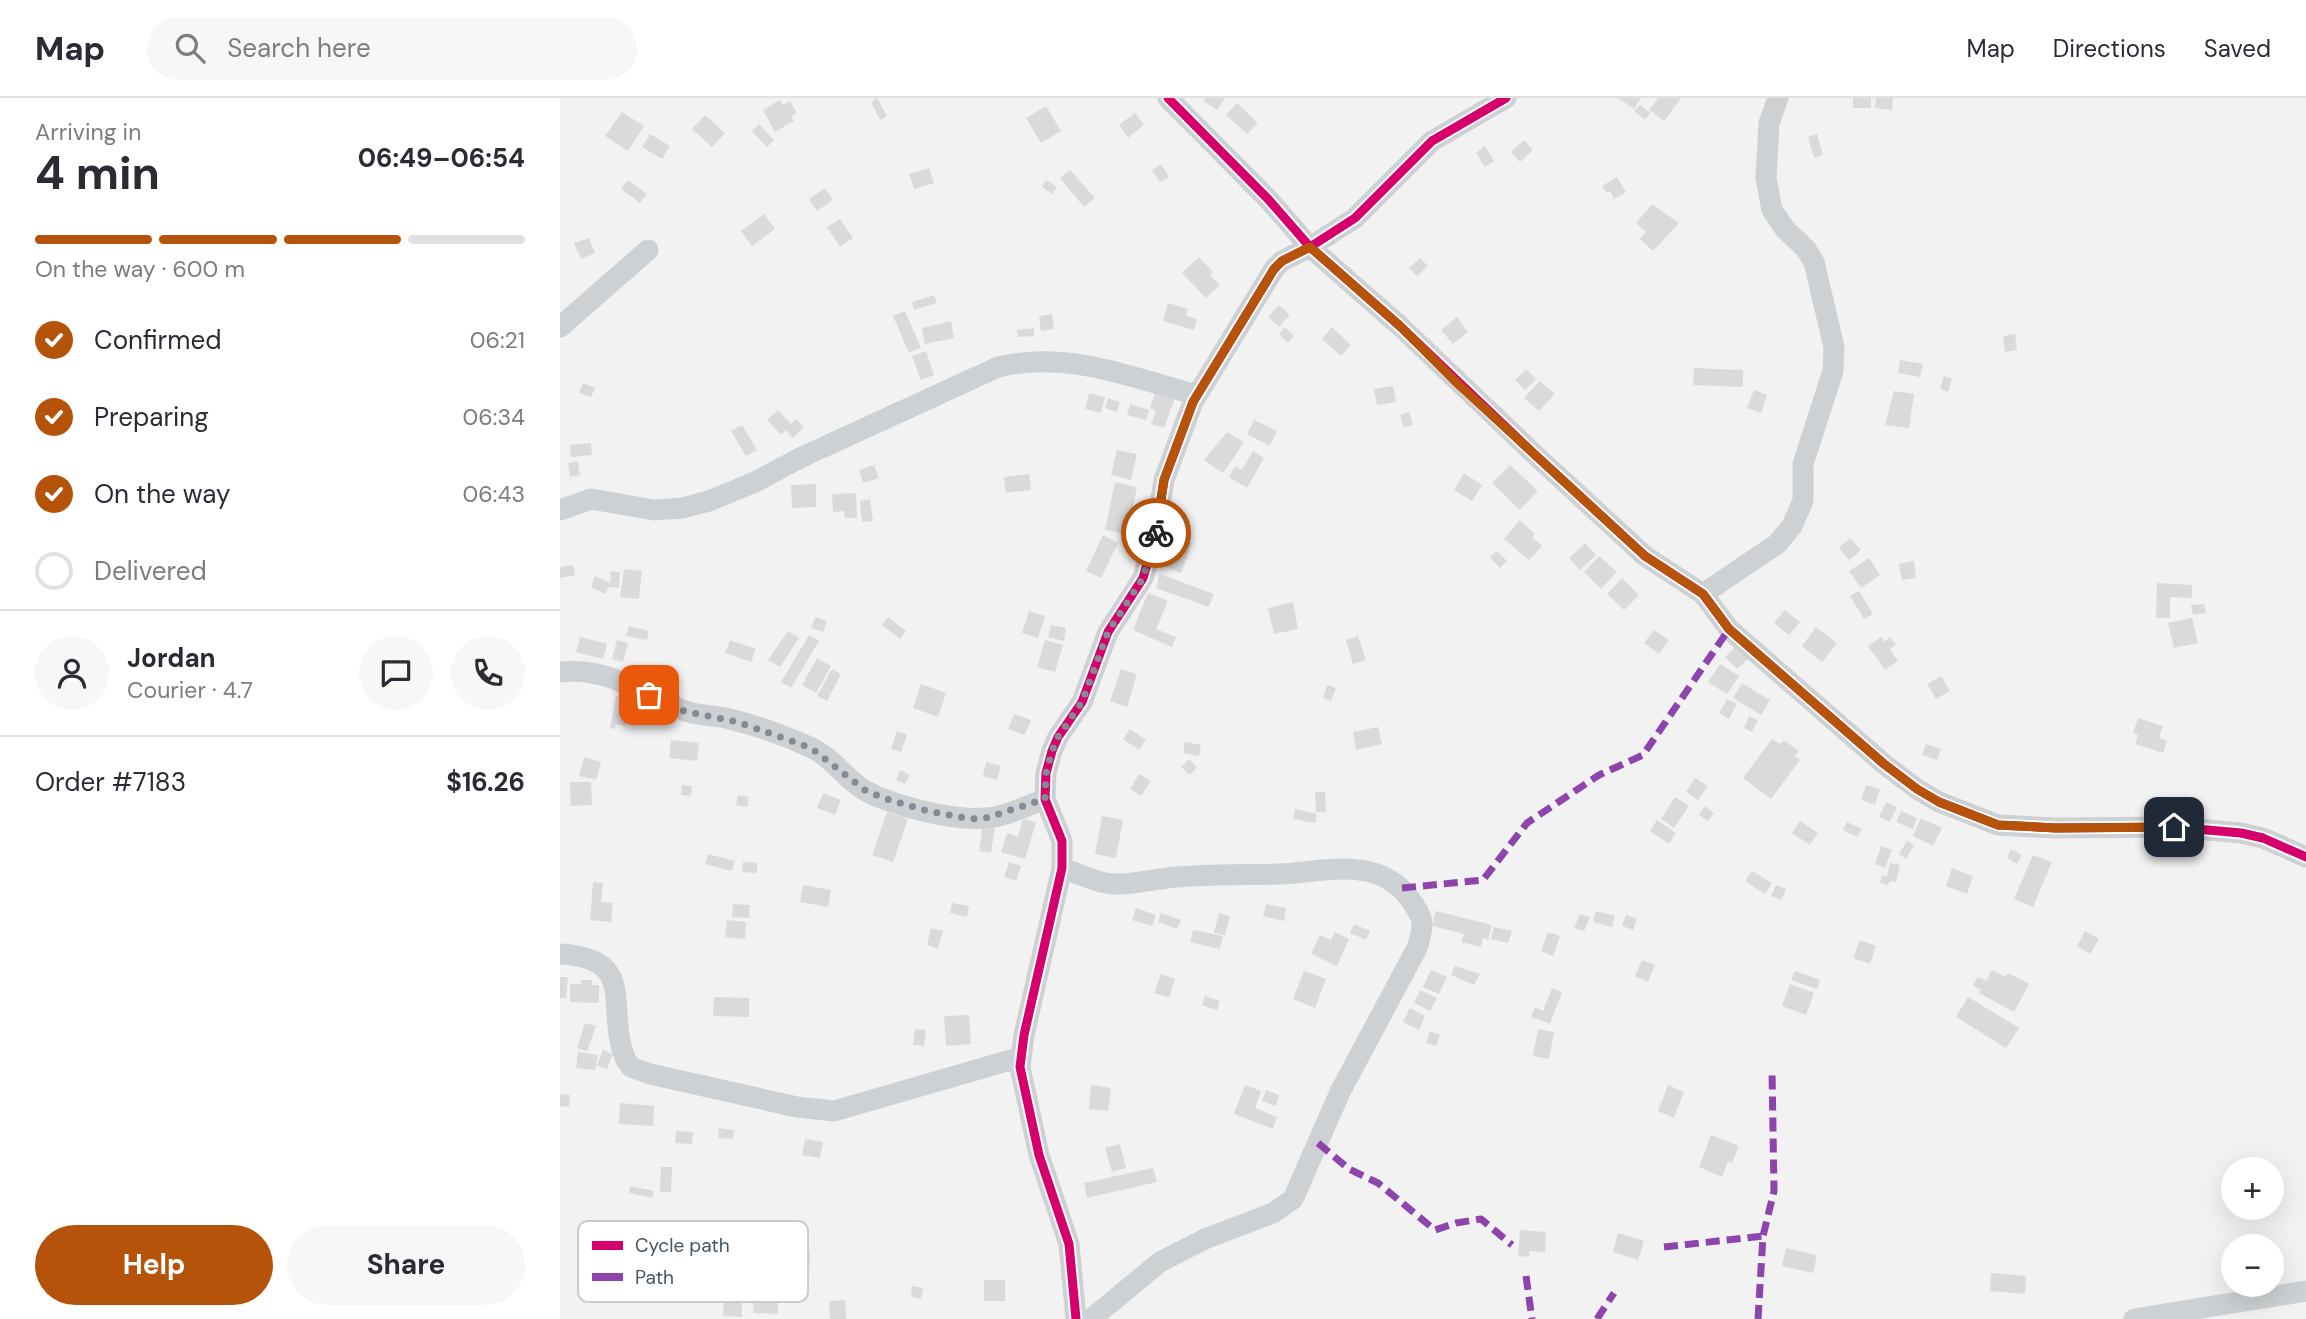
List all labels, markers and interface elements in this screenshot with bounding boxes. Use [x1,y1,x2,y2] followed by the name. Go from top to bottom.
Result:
[147,17,637,80] search box
[35,27,105,70] text: Map
[171,29,209,67] icon: search
[227,31,371,65] text: Search here
[1967,33,2015,64] text: Map
[2053,33,2166,64] text: Directions
[2204,33,2271,64] text: Saved
[35,117,141,147] text: Arriving in
[358,141,525,175] text: 06:49–06:54
[35,143,160,203] text: 4 min
[35,254,245,284] text: On the way · 600 m
[35,321,73,359] icon: check
[94,323,221,357] text: Confirmed
[470,325,525,355] text: 06:21
[35,398,73,436] icon: check
[94,400,209,434] text: Preparing
[463,402,525,432] text: 06:34
[35,475,73,513] icon: check
[94,477,230,511] text: On the way
[463,479,525,509] text: 06:43
[1121,498,1191,568] courier
[1137,514,1175,552] icon: bike
[94,554,207,588] text: Delivered
[35,636,109,710] button: person
[359,636,433,710] button: chat
[451,636,525,710] button: phone
[127,641,216,675] text: Jordan
[619,665,679,725] pin
[127,675,253,705] text: Courier · 4.7
[630,676,668,714] icon: bag
[35,765,186,799] text: Order #7183
[446,765,525,799] text: $16.26
[2144,797,2204,857] pin
[2155,808,2193,846] icon: home
[2221,1157,2284,1297] map controls
[2221,1157,2284,1220] button: +
[578,1221,808,1302] legend
[35,1225,273,1305] button: Help
[287,1225,525,1305] button: Share
[635,1233,730,1258] text: Cycle path
[2221,1234,2284,1297] button: −
[635,1265,674,1290] text: Path

